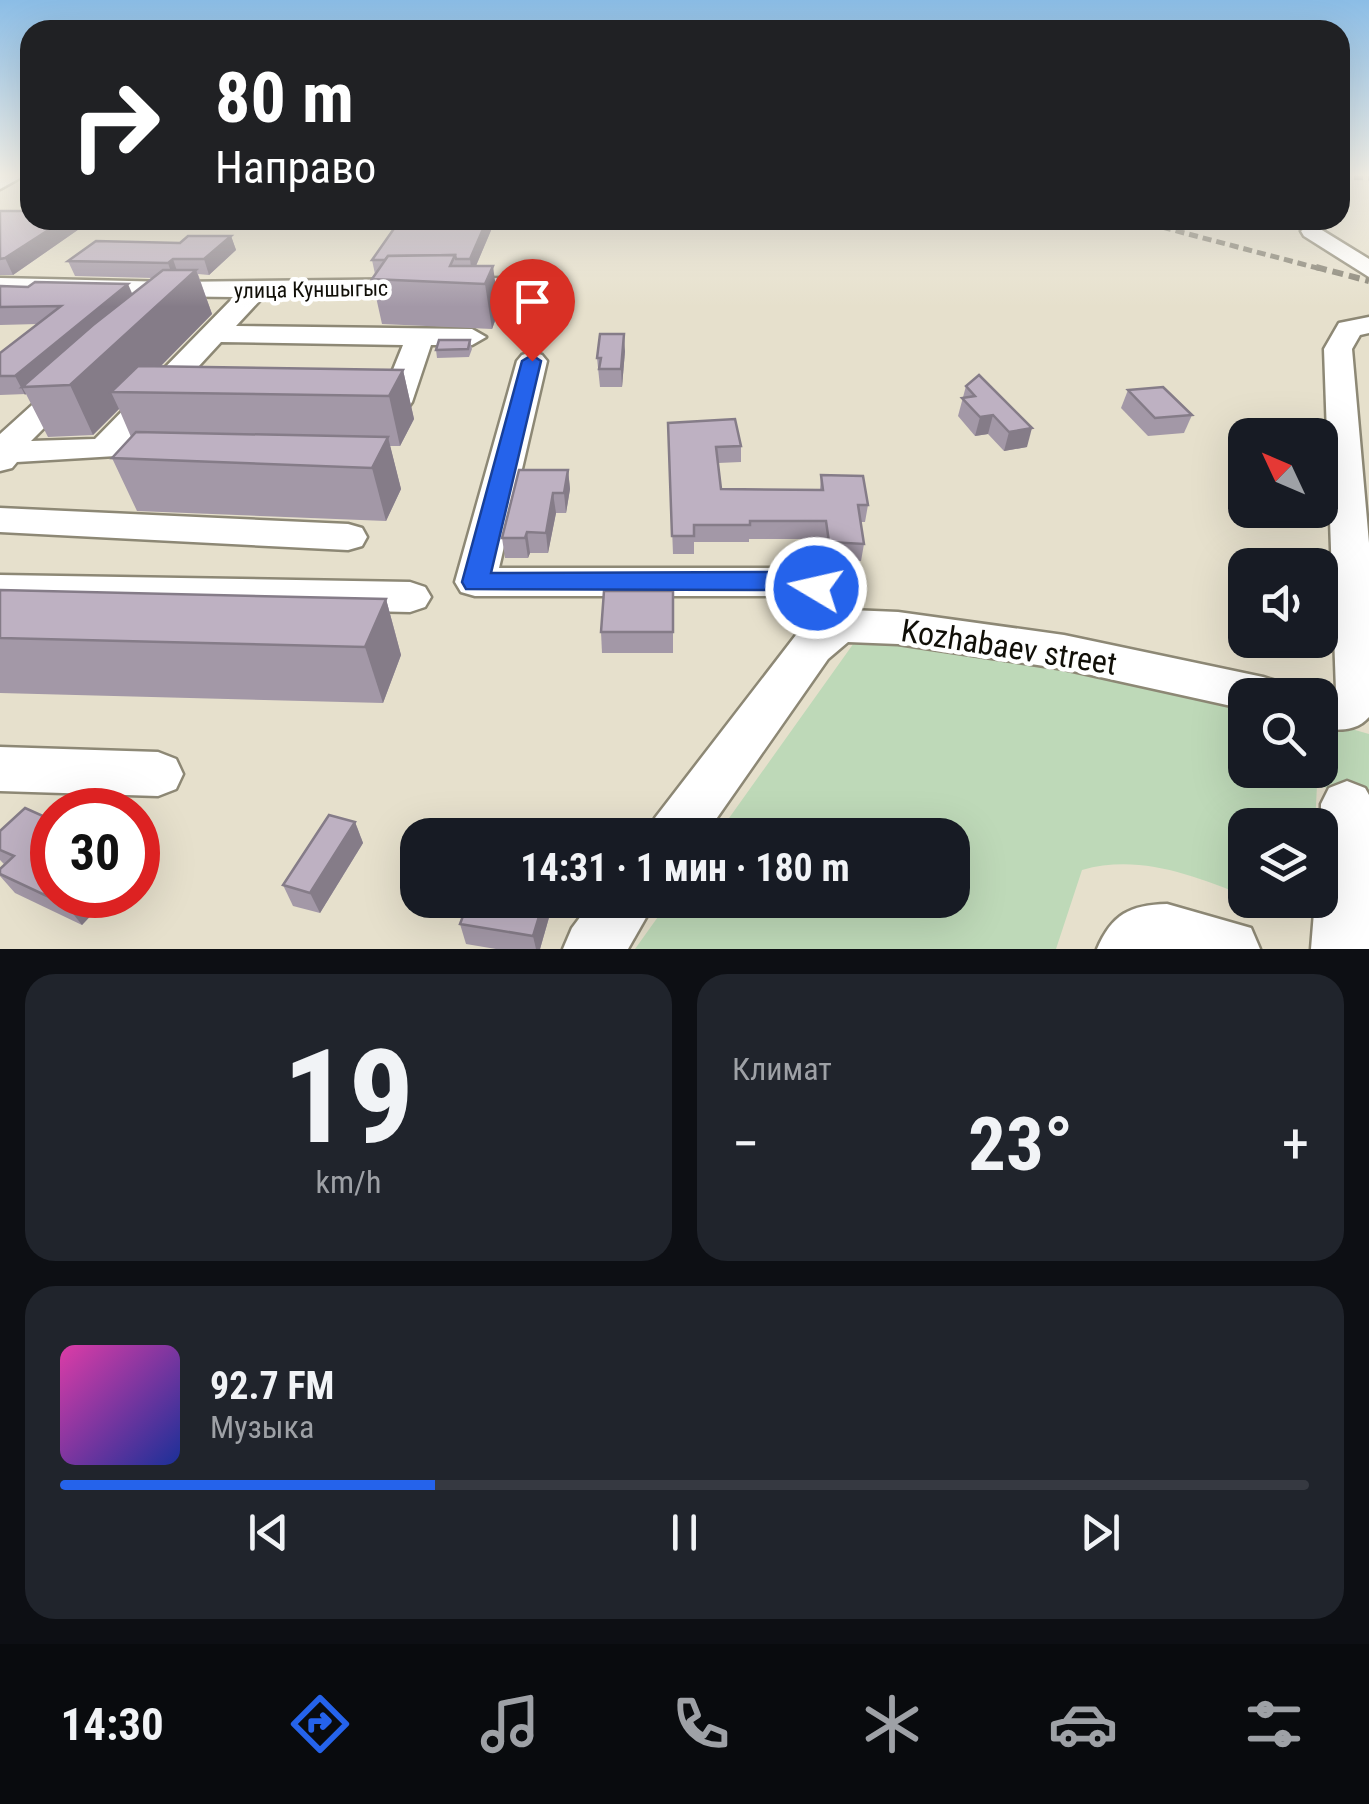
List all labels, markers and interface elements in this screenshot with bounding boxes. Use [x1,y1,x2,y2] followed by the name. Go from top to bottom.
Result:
[215,57,354,139] text: 80 m
[50,60,180,190] icon: right
[215,141,376,194] text: Направо
[490,259,575,362] pin
[505,274,560,329] icon: arrive
[234,276,388,303] street label: улица Куншыгыс
[1228,418,1338,528] north arrow
[1228,418,1338,918] map controls
[764,536,868,640] position arrow
[1228,548,1338,658] button: sound
[899,611,1119,683] street label: Kozhabaev street
[1228,678,1338,788] button: search
[30,788,160,918] speed limit sign: 30
[1228,808,1338,918] button: layers
[520,846,850,890] text: 14:31 · 1 мин · 180 m
[283,1021,414,1174] text: 19
[732,1050,832,1088] text: Климат
[968,1100,1073,1188] text: 23°
[732,1112,760,1176] text: −
[1282,1112,1309,1176] text: +
[316,1163,381,1201] text: km/h
[210,1364,334,1408] text: 92.7 FM
[210,1408,314,1446] text: Музыка
[241,1505,296,1560] icon: previous
[657,1505,712,1560] icon: pause
[1073,1505,1128,1560] icon: next
[285,1689,355,1759] icon: directions
[475,1689,545,1759] icon: music
[666,1689,736,1759] icon: phone
[857,1689,927,1759] icon: climate
[1048,1689,1118,1759] icon: car
[1239,1689,1309,1759] icon: filters
[60,1698,164,1751] text: 14:30

